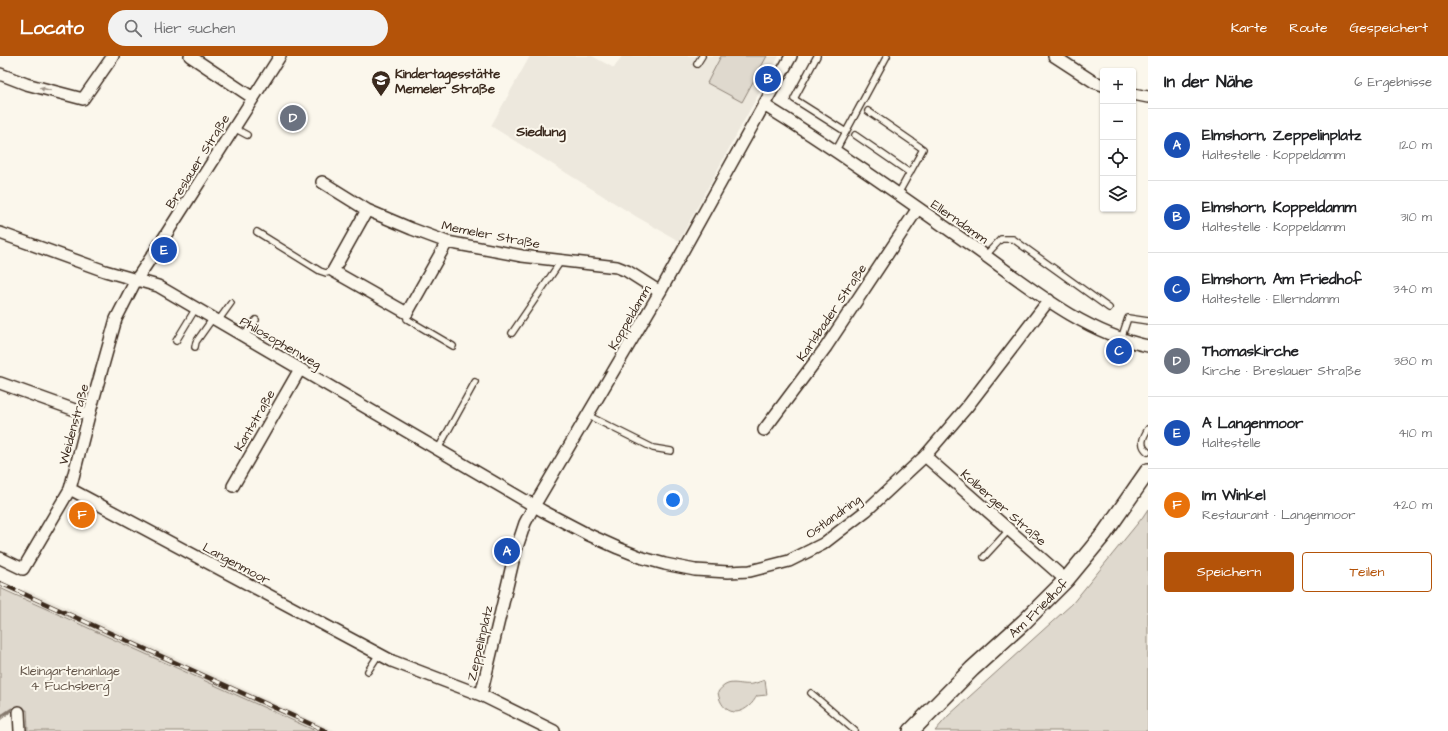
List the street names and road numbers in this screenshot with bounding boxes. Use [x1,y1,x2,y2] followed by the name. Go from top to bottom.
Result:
[162,111,234,212] street label: Breslauer Straße
[927,196,992,249] street label: Ellerndamm
[440,217,542,253] street label: Memeler Straße
[793,260,871,365] street label: Karlsbader Straße
[604,281,656,353] street label: Koppeldamm
[236,312,325,375] street label: Philosophenweg
[54,382,93,467] street label: Weidenstraße
[230,387,280,454] street label: Kantstraße
[956,465,1050,551] street label: Kolberger Straße
[802,490,866,544] street label: Ostlandring
[199,538,274,590] street label: Langenmoor
[1005,575,1073,642] street label: Am Friedhof
[463,603,498,683] street label: Zeppelinplatz

